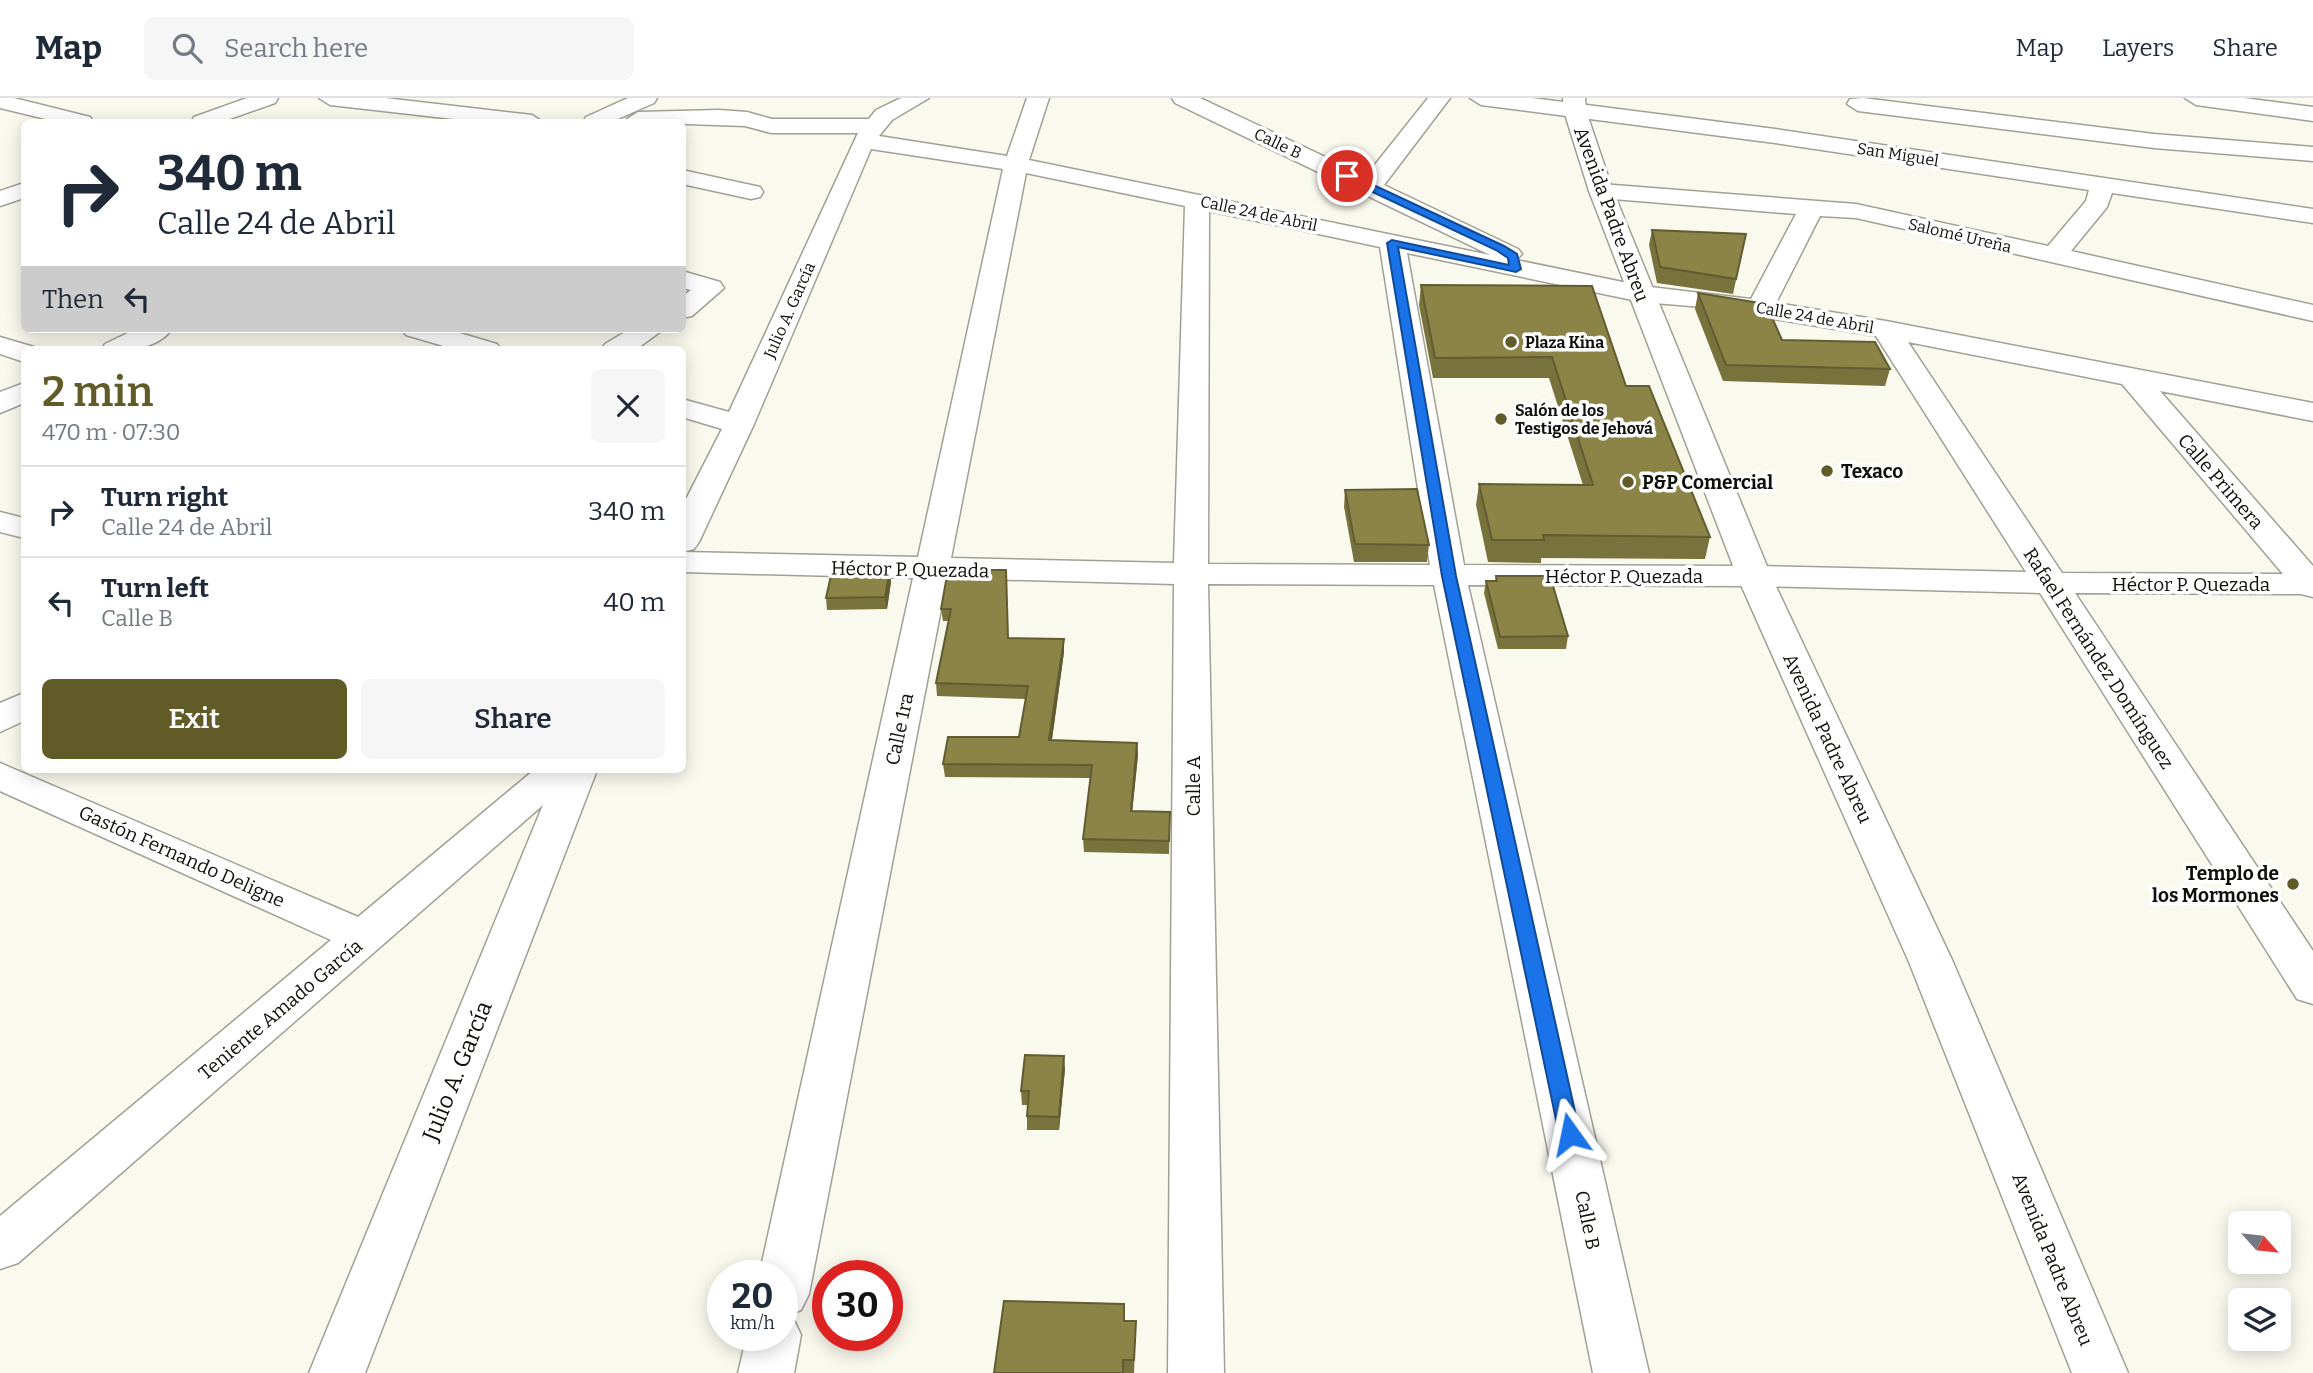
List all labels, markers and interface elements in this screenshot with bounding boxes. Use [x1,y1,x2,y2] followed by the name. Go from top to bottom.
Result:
[144,17,634,80] search box
[35,28,102,68] text: Map
[168,29,206,67] icon: search
[224,33,368,64] text: Search here
[2016,34,2064,62] text: Map
[2102,34,2174,62] text: Layers
[2212,34,2278,62] text: Share
[1251,124,1305,163] street label: Calle B
[1569,124,1654,305] street label: Avenida Padre Abreu
[1856,139,1941,170] street label: San Miguel
[157,144,302,203] text: 340 m
[1317,146,1377,206] pin
[42,147,133,238] icon: right
[1328,157,1366,195] icon: arrive
[1199,192,1320,235] street label: Calle 24 de Abril
[157,204,395,242] text: Calle 24 de Abril
[1906,214,2014,257] street label: Salomé Ureña
[759,259,819,362] street label: Julio A. García
[118,280,156,318] icon: left
[42,284,104,315] text: Then
[1755,298,1876,337] street label: Calle 24 de Abril
[1525,333,1604,352] place label: Plaza Kina
[1503,334,1519,350] marker: Plaza Kina
[42,367,153,417] text: 2 min
[591,369,665,443] button: close
[1515,401,1653,438] place label: Salón de los Testigos de Jehová
[1493,411,1509,427] marker: Salón de los Testigos de Jehová
[42,418,181,446] text: 470 m · 07:30
[2173,429,2269,534] street label: Calle Primera
[1841,460,1903,483] place label: Texaco
[1819,463,1835,479] marker: Texaco
[1642,471,1773,494] place label: P&P Comercial
[1620,474,1636,490] marker: P&P Comercial
[101,482,228,513] text: Turn right
[42,493,80,531] icon: right
[588,496,665,527] text: 340 m
[101,513,272,541] text: Calle 24 de Abril
[2018,544,2179,773] street label: Rafael Fernández Domínguez
[831,557,990,582] street label: Héctor P. Quezada
[1545,565,1704,588] street label: Héctor P. Quezada
[101,573,209,604] text: Turn left
[2112,573,2271,596] street label: Héctor P. Quezada
[42,584,80,622] icon: left
[603,587,665,618] text: 40 m
[101,604,173,632] text: Calle B
[1778,650,1877,827] street label: Avenida Padre Abreu
[42,679,347,759] button: Exit
[361,679,665,759] button: Share
[881,690,918,767] street label: Calle 1ra
[1182,755,1205,816] street label: Calle A
[75,801,288,912] street label: Gastón Fernando Deligne
[2152,862,2279,907] place label: Templo de los Mormones
[2285,876,2301,892] marker: Templo de los Mormones
[194,934,367,1085] street label: Teniente Amado García
[416,997,498,1146] street label: Julio A. García
[1533,1097,1607,1171] position arrow
[2007,1169,2098,1349] street label: Avenida Padre Abreu
[1570,1189,1605,1252] street label: Calle B
[2228,1211,2291,1274] north arrow
[2228,1211,2291,1351] map controls
[812,1260,903,1351] speed limit sign: 30
[732,1275,773,1317] text: 20
[2228,1288,2291,1351] button: layers
[730,1312,775,1334] text: km/h

